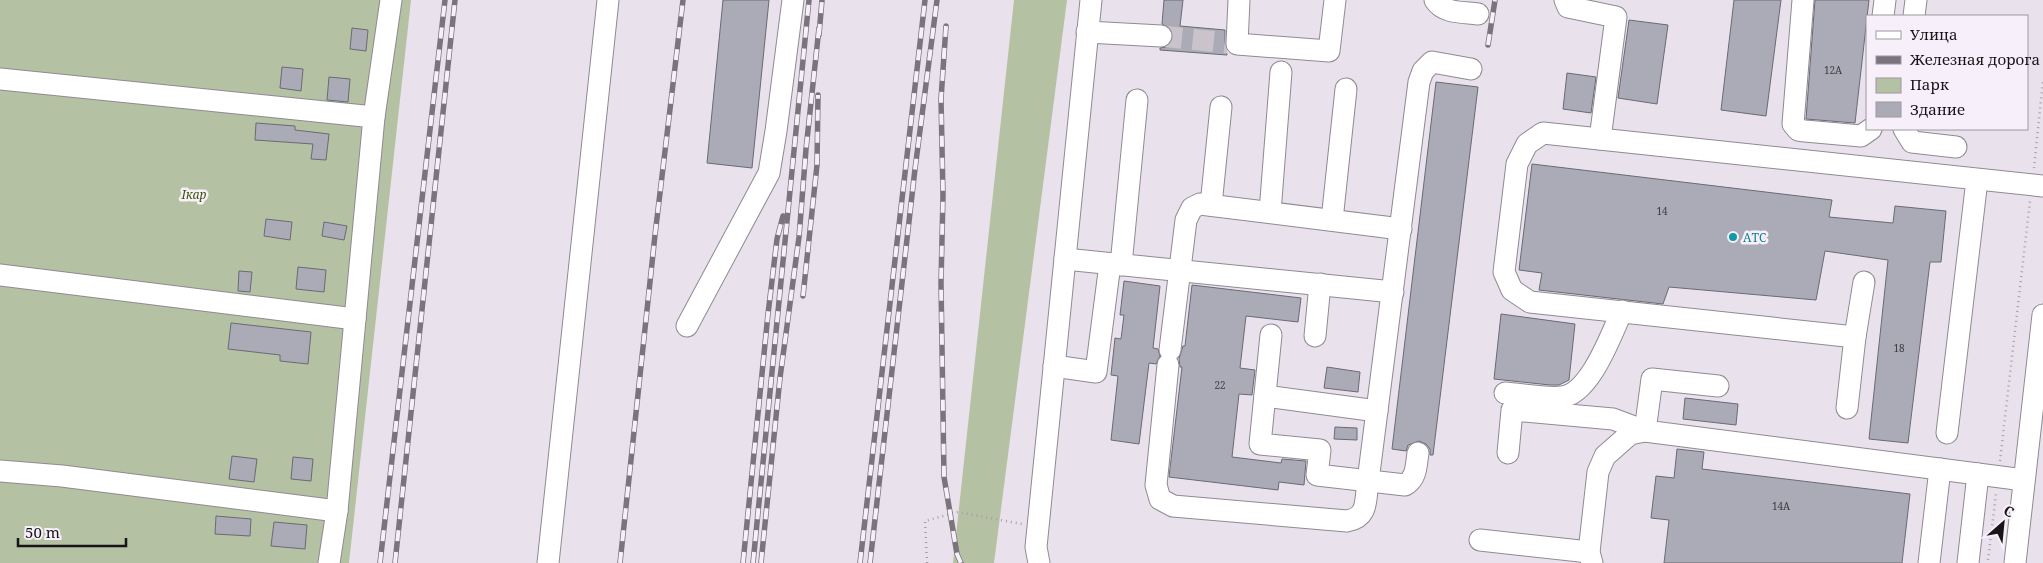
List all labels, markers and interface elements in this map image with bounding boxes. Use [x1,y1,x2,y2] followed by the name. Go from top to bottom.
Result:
[1866,15,2028,130] legend
[1910,24,1958,44] text: Улица
[1909,49,2040,69] text: Железная дорога
[1824,63,1843,77] house number: 12А
[1910,74,1949,94] text: Парк
[1910,99,1965,119] text: Здание
[181,186,207,203] park label: Ікар
[1656,204,1668,218] house number: 14
[1743,229,1766,246] place label: АТС
[1727,231,1739,243] marker: АТС
[1893,341,1905,355] house number: 18
[1214,378,1226,392] house number: 22
[1978,498,2028,548] north arrow
[1772,499,1791,513] house number: 14А
[2001,500,2018,522] text: С
[18,516,125,548] scale bar
[25,522,60,542] text: 50 m

